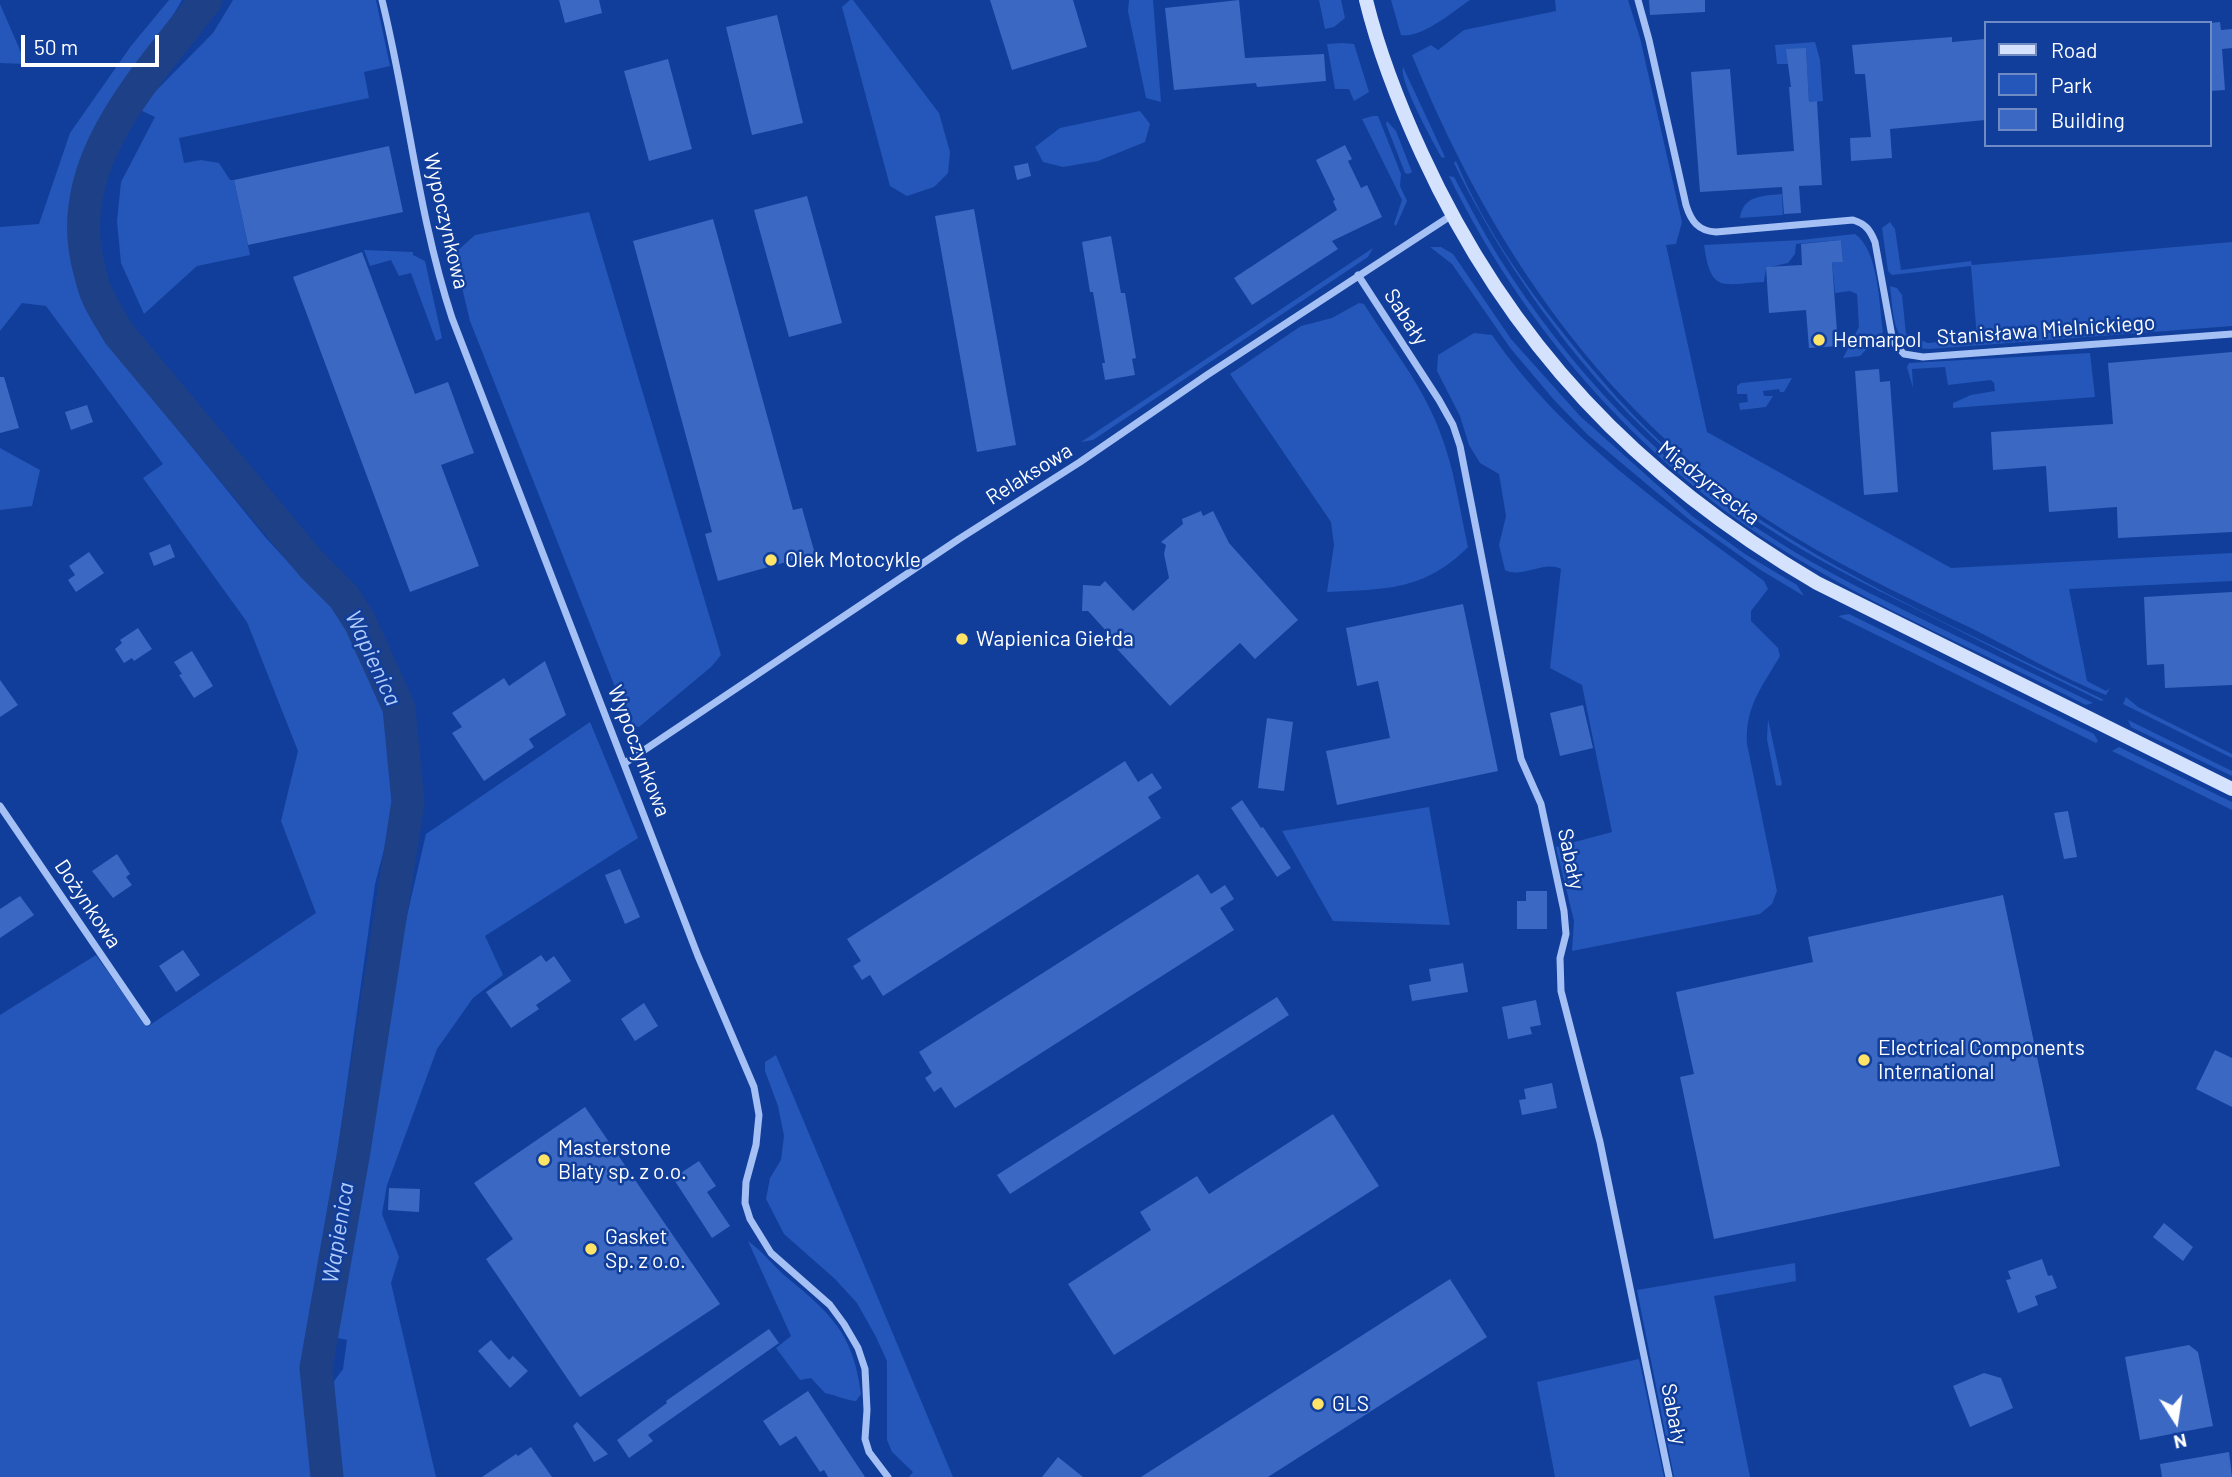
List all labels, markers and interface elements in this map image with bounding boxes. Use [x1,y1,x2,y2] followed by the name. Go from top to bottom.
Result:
[24,21,163,65] scale bar
[1983,21,2211,147] legend
[34,34,78,59] text: 50 m
[2051,37,2097,62] text: Road
[2051,72,2092,97] text: Park
[2051,107,2125,132] text: Building
[418,150,474,292] street label: Wypoczynkowa
[1379,284,1433,350] street label: Sabały
[1936,310,2156,350] street label: Stanisława Mielnickiego
[1833,327,1921,353] place label: Hemarpol
[1811,332,1827,348] marker: Hemarpol
[1653,435,1765,531] street label: Międzyrzecka
[981,438,1077,510] street label: Relaksowa
[785,547,921,573] place label: Olek Motocykle
[763,552,779,568] marker: Olek Motocykle
[339,606,407,710] water label: Wapienica
[976,626,1134,652] place label: Wapienica Giełda
[954,631,970,647] marker: Wapienica Giełda
[602,682,676,820] street label: Wypoczynkowa
[1552,826,1590,892] street label: Sabały
[49,855,127,953] street label: Dożynkowa
[1878,1035,2085,1085] place label: Electrical Components International
[1856,1052,1872,1068] marker: Electrical Components International
[558,1135,687,1185] place label: Masterstone Blaty sp. z o.o.
[536,1152,552,1168] marker: Masterstone Blaty sp. z o.o.
[316,1180,360,1286] water label: Wapienica
[605,1224,686,1274] place label: Gasket Sp. z o.o.
[583,1241,599,1257] marker: Gasket Sp. z o.o.
[1656,1381,1692,1447] street label: Sabały
[2141,1386,2211,1456] north arrow
[1332,1391,1369,1417] place label: GLS
[1310,1396,1326,1412] marker: GLS
[2172,1429,2189,1455] text: N

